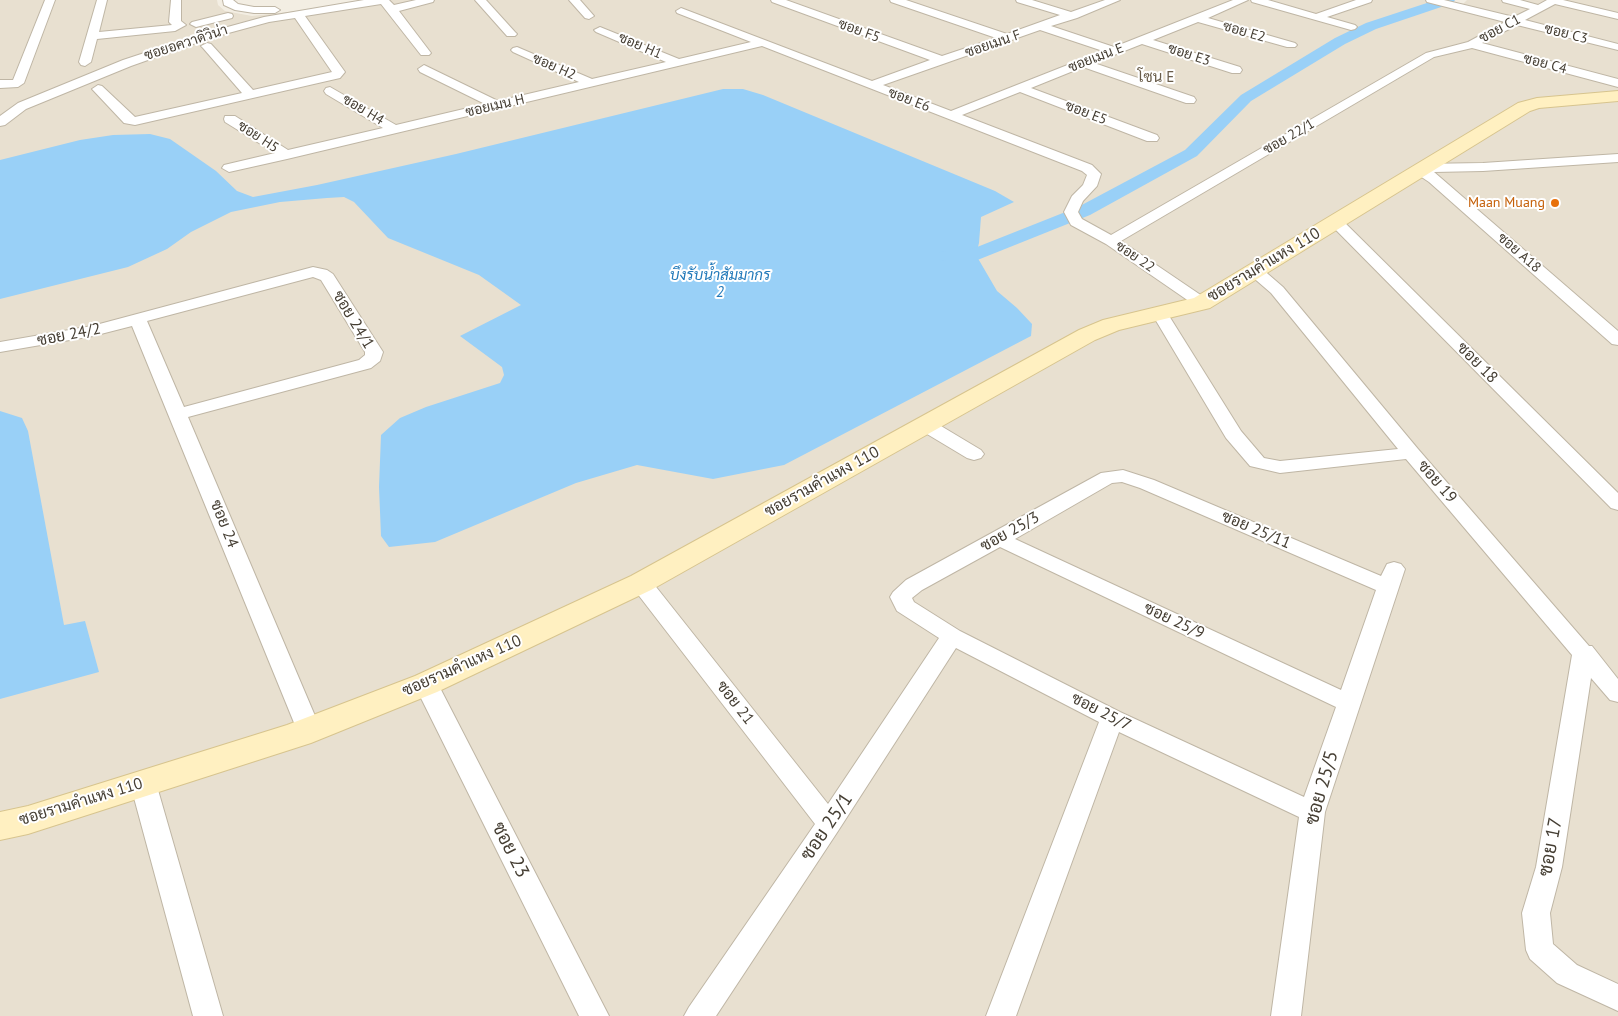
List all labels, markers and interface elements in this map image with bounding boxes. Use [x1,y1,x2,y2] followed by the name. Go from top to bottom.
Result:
[1477,11,1523,47] street label: ซอย C1
[836,16,882,46] street label: ซอย F5
[1221,18,1267,46] street label: ซอย E2
[1543,21,1589,47] street label: ซอย C3
[142,22,230,64] street label: ซอยอควาดิวิน่า
[963,27,1023,61] street label: ซอยเมน F
[616,29,664,63] street label: ซอย H1
[1066,40,1126,76] street label: ซอยเมน E
[1166,40,1212,70] street label: ซอย E3
[530,50,578,84] street label: ซอย H2
[1521,50,1569,78] street label: ซอย C4
[1138,69,1174,87] district label: โซน E
[886,84,932,116] street label: ซอย E6
[339,91,387,129] street label: ซอย H4
[464,91,526,121] street label: ซอยเมน H
[1063,97,1109,129] street label: ซอย E5
[1260,116,1318,158] street label: ซอย 22/1
[234,118,282,156] street label: ซอย H5
[1468,195,1545,211] place label: Maan Muang
[1549,197,1561,209] marker: Maan Muang
[1204,224,1324,306] street label: ซอยรามคำแหง 110
[1494,230,1544,276] street label: ซอย A18
[1112,238,1158,276] street label: ซอย 22
[670,267,770,302] water label: บึงรับน้ำสัมมากร 2
[328,287,378,353] street label: ซอย 24/1
[36,319,102,351] street label: ซอย 24/2
[1452,338,1502,388] street label: ซอย 18
[761,443,883,521] street label: ซอยรามคำแหง 110
[1413,457,1461,507] street label: ซอย 19
[206,497,242,551] street label: ซอย 24
[1219,507,1293,553] street label: ซอย 25/11
[977,508,1043,556] street label: ซอย 25/3
[1141,599,1207,643] street label: ซอย 25/9
[400,631,524,701] street label: ซอยรามคำแหง 110
[712,677,758,729] street label: ซอย 21
[1068,689,1134,735] street label: ซอย 25/7
[1300,748,1344,828] street label: ซอย 25/5
[17,774,145,830] street label: ซอยรามคำแหง 110
[796,789,858,865] street label: ซอย 25/1
[1534,816,1568,878] street label: ซอย 17
[486,818,534,882] street label: ซอย 23

